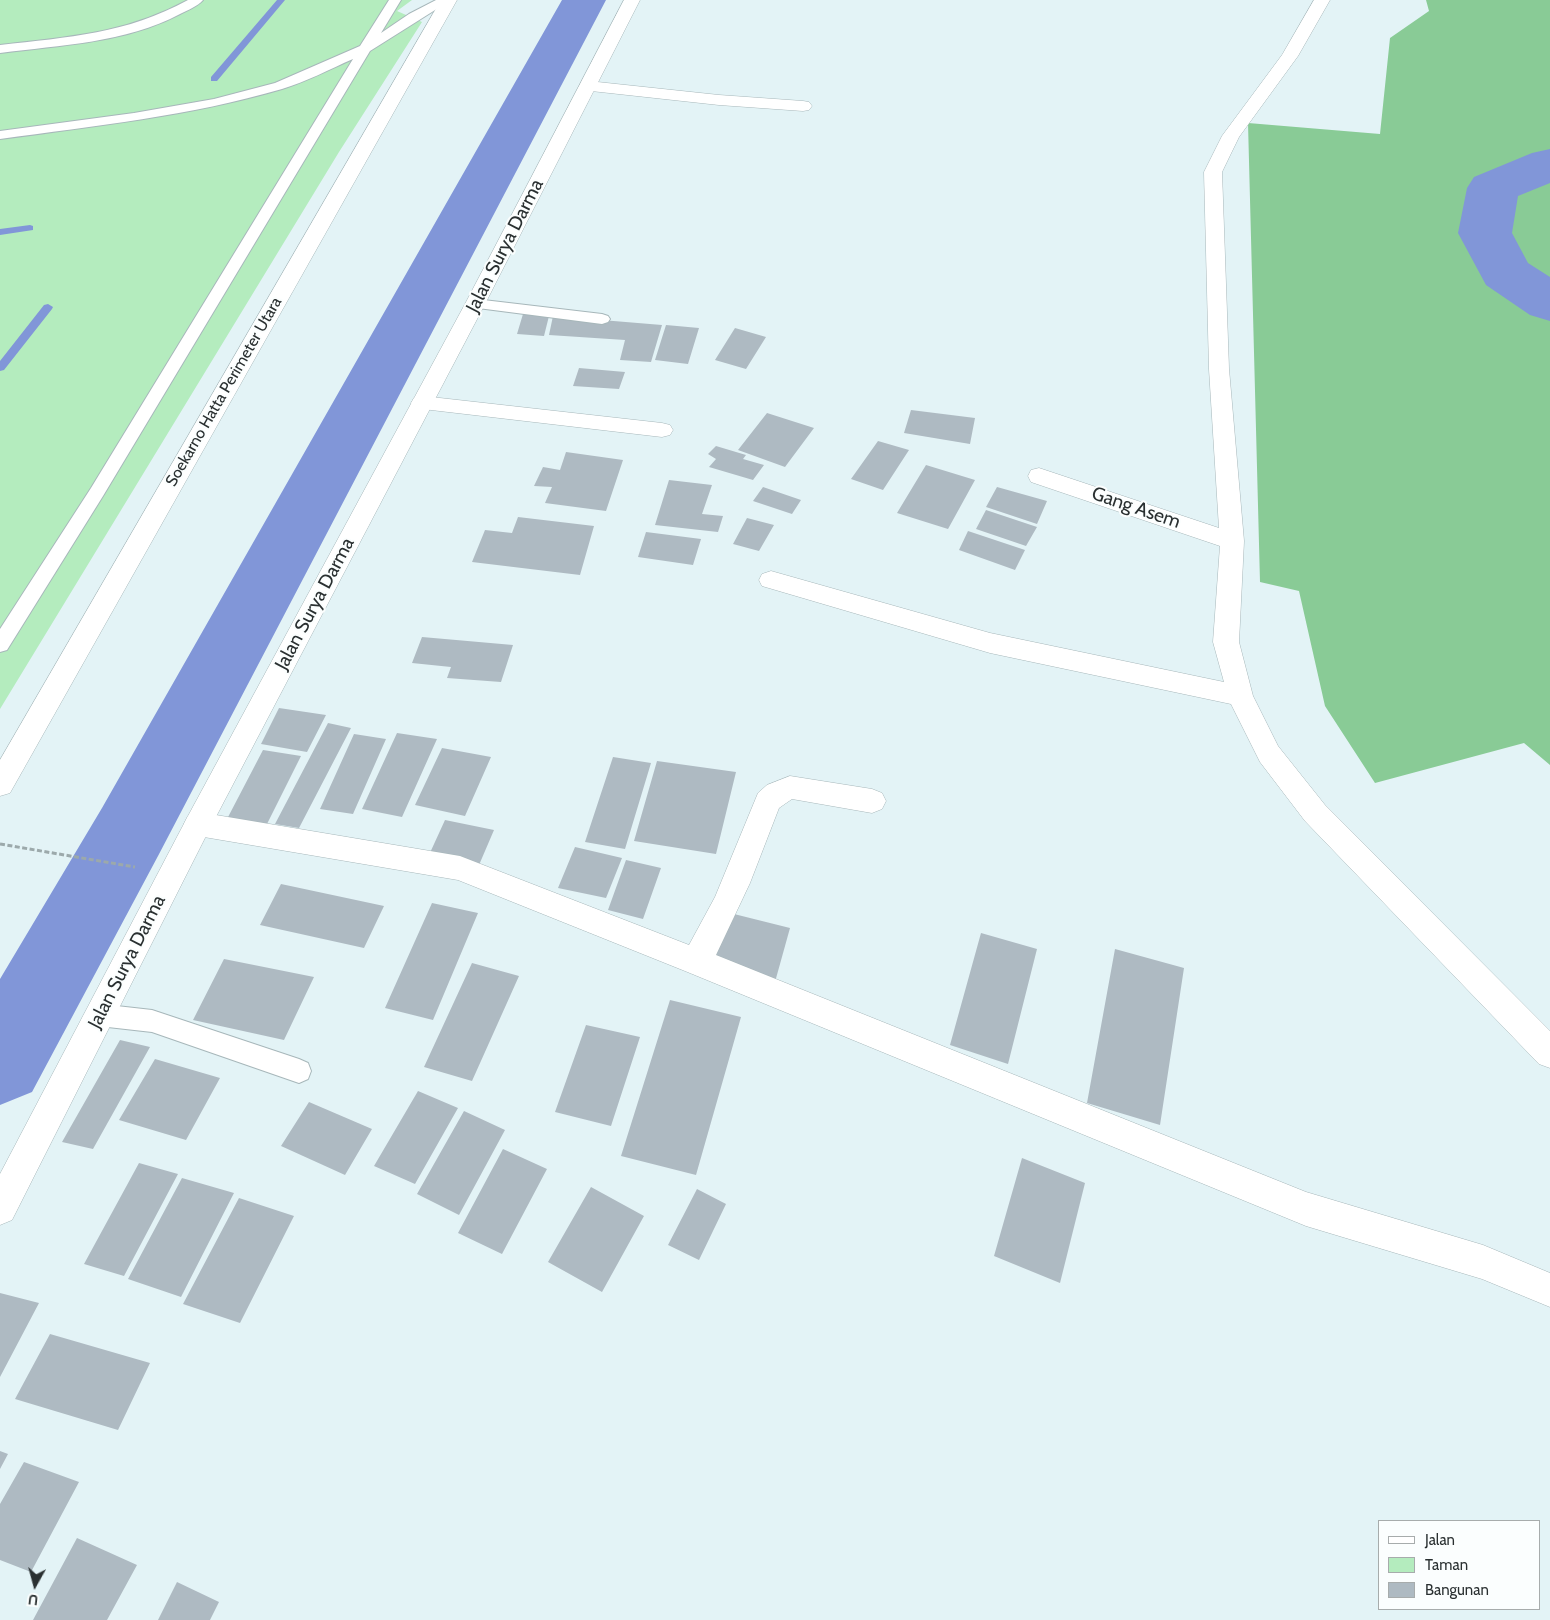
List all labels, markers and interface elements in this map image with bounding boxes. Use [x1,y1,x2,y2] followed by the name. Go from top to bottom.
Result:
[462,175,548,317] street label: Jalan Surya Darma
[162,294,286,490] street label: Soekarno Hatta Perimeter Utara
[1089,482,1183,534] street label: Gang Asem
[271,534,359,674] street label: Jalan Surya Darma
[84,891,170,1033] street label: Jalan Surya Darma
[1378,1520,1540,1610] legend
[1425,1531,1455,1549] text: Jalan
[1425,1556,1468,1574] text: Taman
[10,1560,60,1610] north arrow
[1425,1581,1489,1599] text: Bangunan
[27,1590,39,1609] text: U

